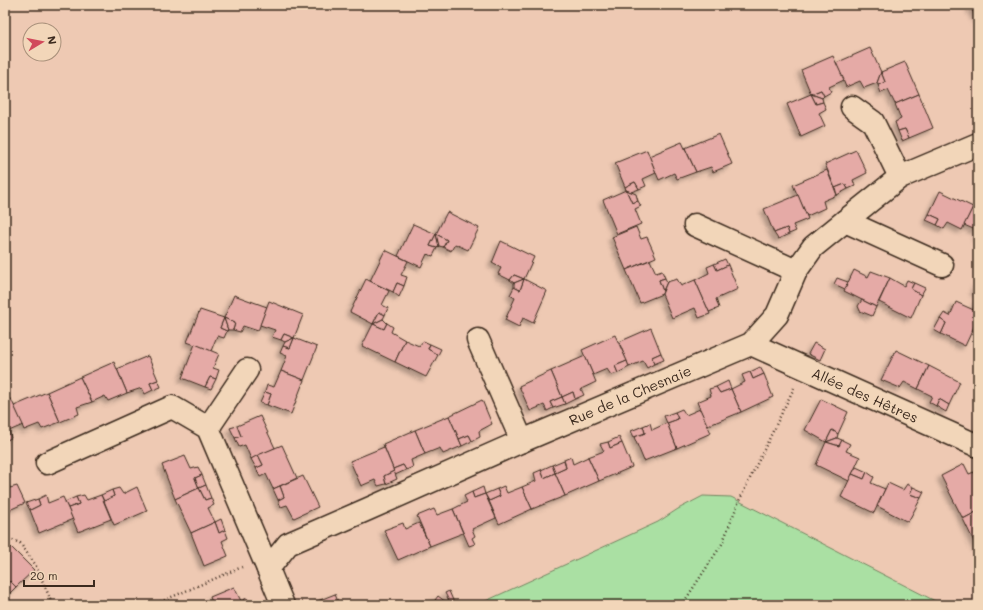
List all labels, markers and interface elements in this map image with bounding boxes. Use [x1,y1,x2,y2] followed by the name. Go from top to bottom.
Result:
[22,22,62,62] north arrow
[44,35,60,46] text: N
[566,361,694,429] street label: Rue de la Chesnaie
[809,363,921,427] street label: Allée des Hêtres
[24,562,94,588] scale bar
[30,567,58,583] text: 20 m

